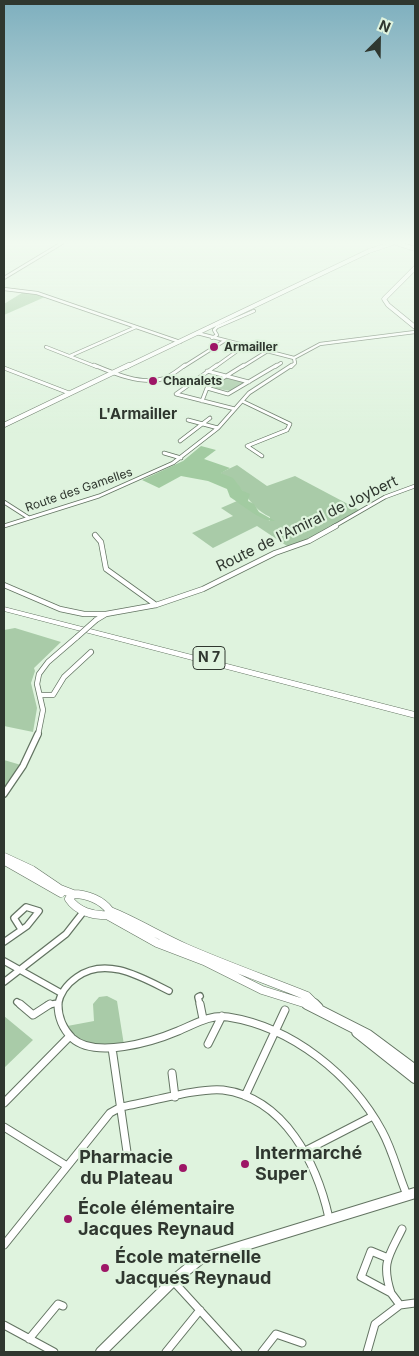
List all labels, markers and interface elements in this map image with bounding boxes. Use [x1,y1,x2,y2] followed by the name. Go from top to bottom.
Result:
[354,15,404,65] north arrow
[377,16,393,36] text: N
[224,340,278,354] place label: Armailler
[208,341,220,353] marker: Armailler
[163,374,222,388] place label: Chanalets
[147,375,159,387] marker: Chanalets
[99,405,177,423] district label: L'Armailler
[24,465,134,515] street label: Route des Gamelles
[213,472,401,576] street label: Route de l'Amiral de Joybert
[193,646,225,670] road number: N 7
[255,1143,362,1186] place label: Intermarché Super
[79,1147,173,1190] place label: Pharmacie du Plateau
[239,1158,251,1170] marker: Intermarché Super
[177,1162,189,1174] marker: Pharmacie du Plateau
[78,1198,235,1240] place label: École élémentaire Jacques Reynaud
[62,1213,74,1225] marker: École élémentaire Jacques Reynaud
[115,1247,271,1290] place label: École maternelle Jacques Reynaud
[99,1262,111,1274] marker: École maternelle Jacques Reynaud

